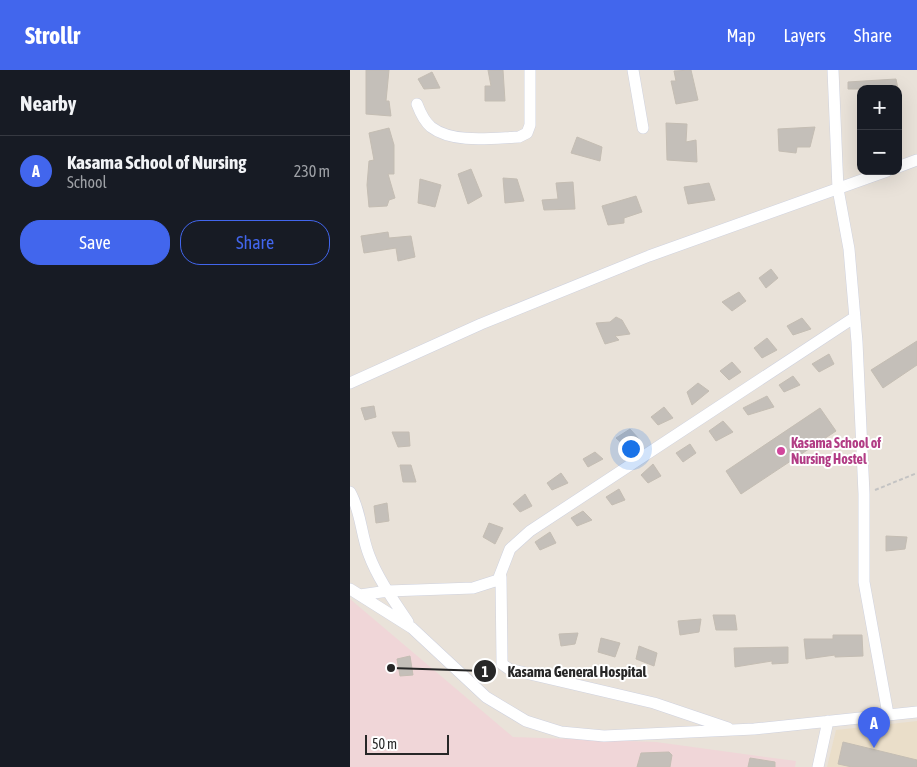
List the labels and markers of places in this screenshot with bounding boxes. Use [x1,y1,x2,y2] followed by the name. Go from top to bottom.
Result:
[791,435,881,467] place label: Kasama School of Nursing Hostel
[775,445,787,457] marker: Kasama School of Nursing Hostel
[473,656,657,686] callout: Kasama General Hospital
[858,707,890,748] pin: A

